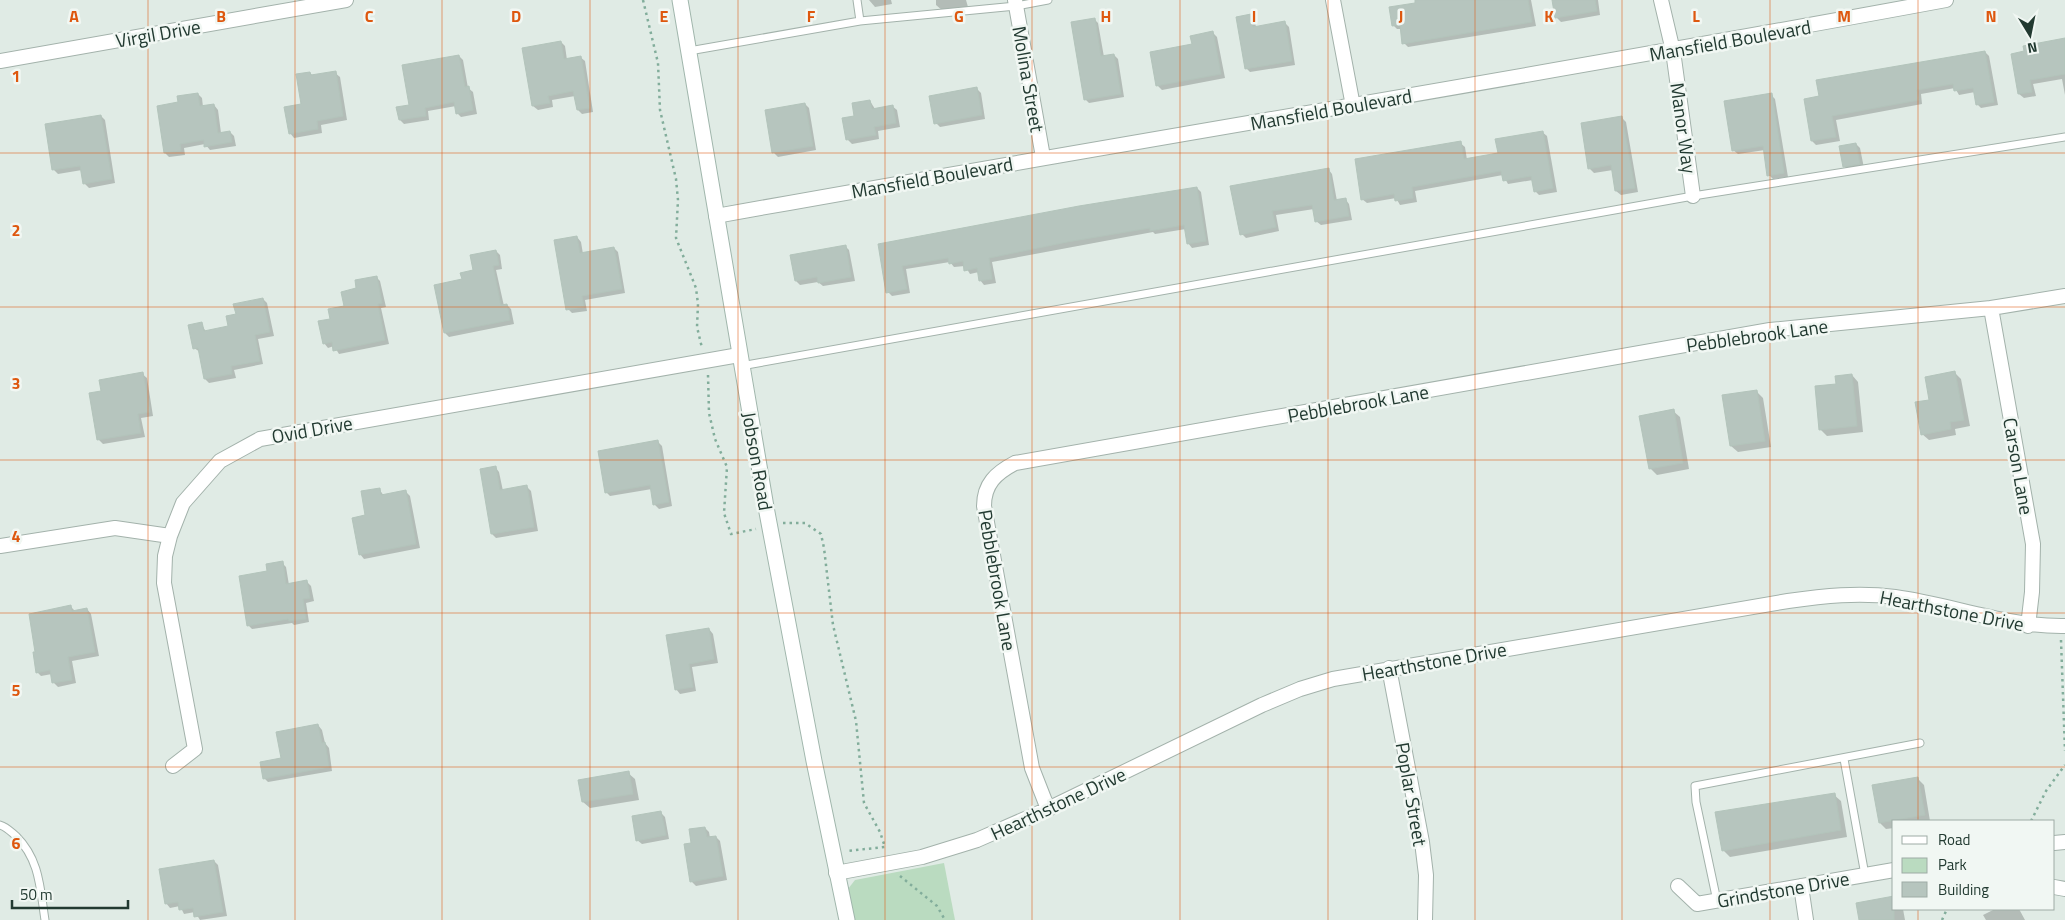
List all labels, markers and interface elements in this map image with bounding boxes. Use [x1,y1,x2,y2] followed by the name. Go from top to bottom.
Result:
[69,4,79,28] text: A
[216,4,226,28] text: B
[365,4,374,28] text: C
[511,4,521,28] text: D
[660,4,669,28] text: E
[807,4,816,28] text: F
[954,4,964,28] text: G
[1101,4,1111,28] text: H
[1252,4,1256,28] text: I
[1399,4,1403,28] text: J
[1544,4,1554,28] text: K
[1692,4,1700,28] text: L
[1837,4,1851,28] text: M
[1985,4,1997,28] text: N
[2005,10,2055,60] north arrow
[113,11,203,55] street label: Virgil Drive
[1647,12,1813,68] street label: Mansfield Boulevard
[1005,24,1053,135] street label: Molina Street
[2026,37,2039,59] text: N
[12,64,20,88] text: 1
[1248,81,1414,137] street label: Mansfield Boulevard
[1663,81,1705,175] street label: Manor Way
[849,149,1015,205] street label: Mansfield Boulevard
[12,218,20,242] text: 2
[1684,311,1830,359] street label: Pebblebrook Lane
[12,371,20,395] text: 3
[1285,376,1431,430] street label: Pebblebrook Lane
[269,408,355,450] street label: Ovid Drive
[735,409,781,513] street label: Jobson Road
[1996,415,2042,517] street label: Carson Lane
[971,507,1025,653] street label: Pebblebrook Lane
[12,524,21,548] text: 4
[1877,582,2027,638] street label: Hearthstone Drive
[1359,634,1509,688] street label: Hearthstone Drive
[12,678,21,702] text: 5
[1389,740,1435,848] street label: Poplar Street
[986,759,1130,847] street label: Hearthstone Drive
[1892,820,2055,910] legend
[1938,828,1970,851] text: Road
[12,831,21,855] text: 6
[1938,853,1967,876] text: Park
[1715,863,1851,915] street label: Grindstone Drive
[12,878,129,910] scale bar
[1938,878,1989,901] text: Building
[20,883,53,906] text: 50 m

